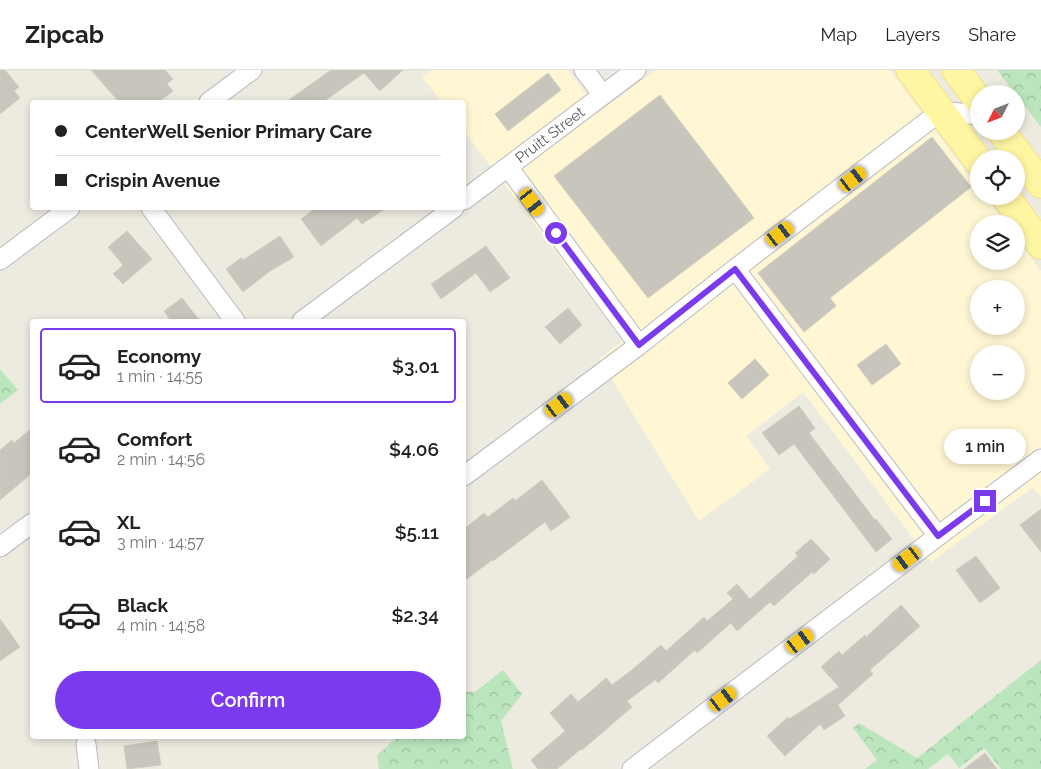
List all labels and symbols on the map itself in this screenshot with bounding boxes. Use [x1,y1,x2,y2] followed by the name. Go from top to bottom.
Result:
[970,85,1025,140] north arrow
[512,103,588,167] street label: Pruitt Street
[836,164,869,194] car
[516,186,547,218] car
[763,219,796,249] car
[545,222,567,244] route start
[542,390,575,420] car
[944,428,1026,464] callout: 1 min
[974,490,996,512] route end
[890,544,923,574] car
[783,626,816,656] car
[706,684,739,714] car

